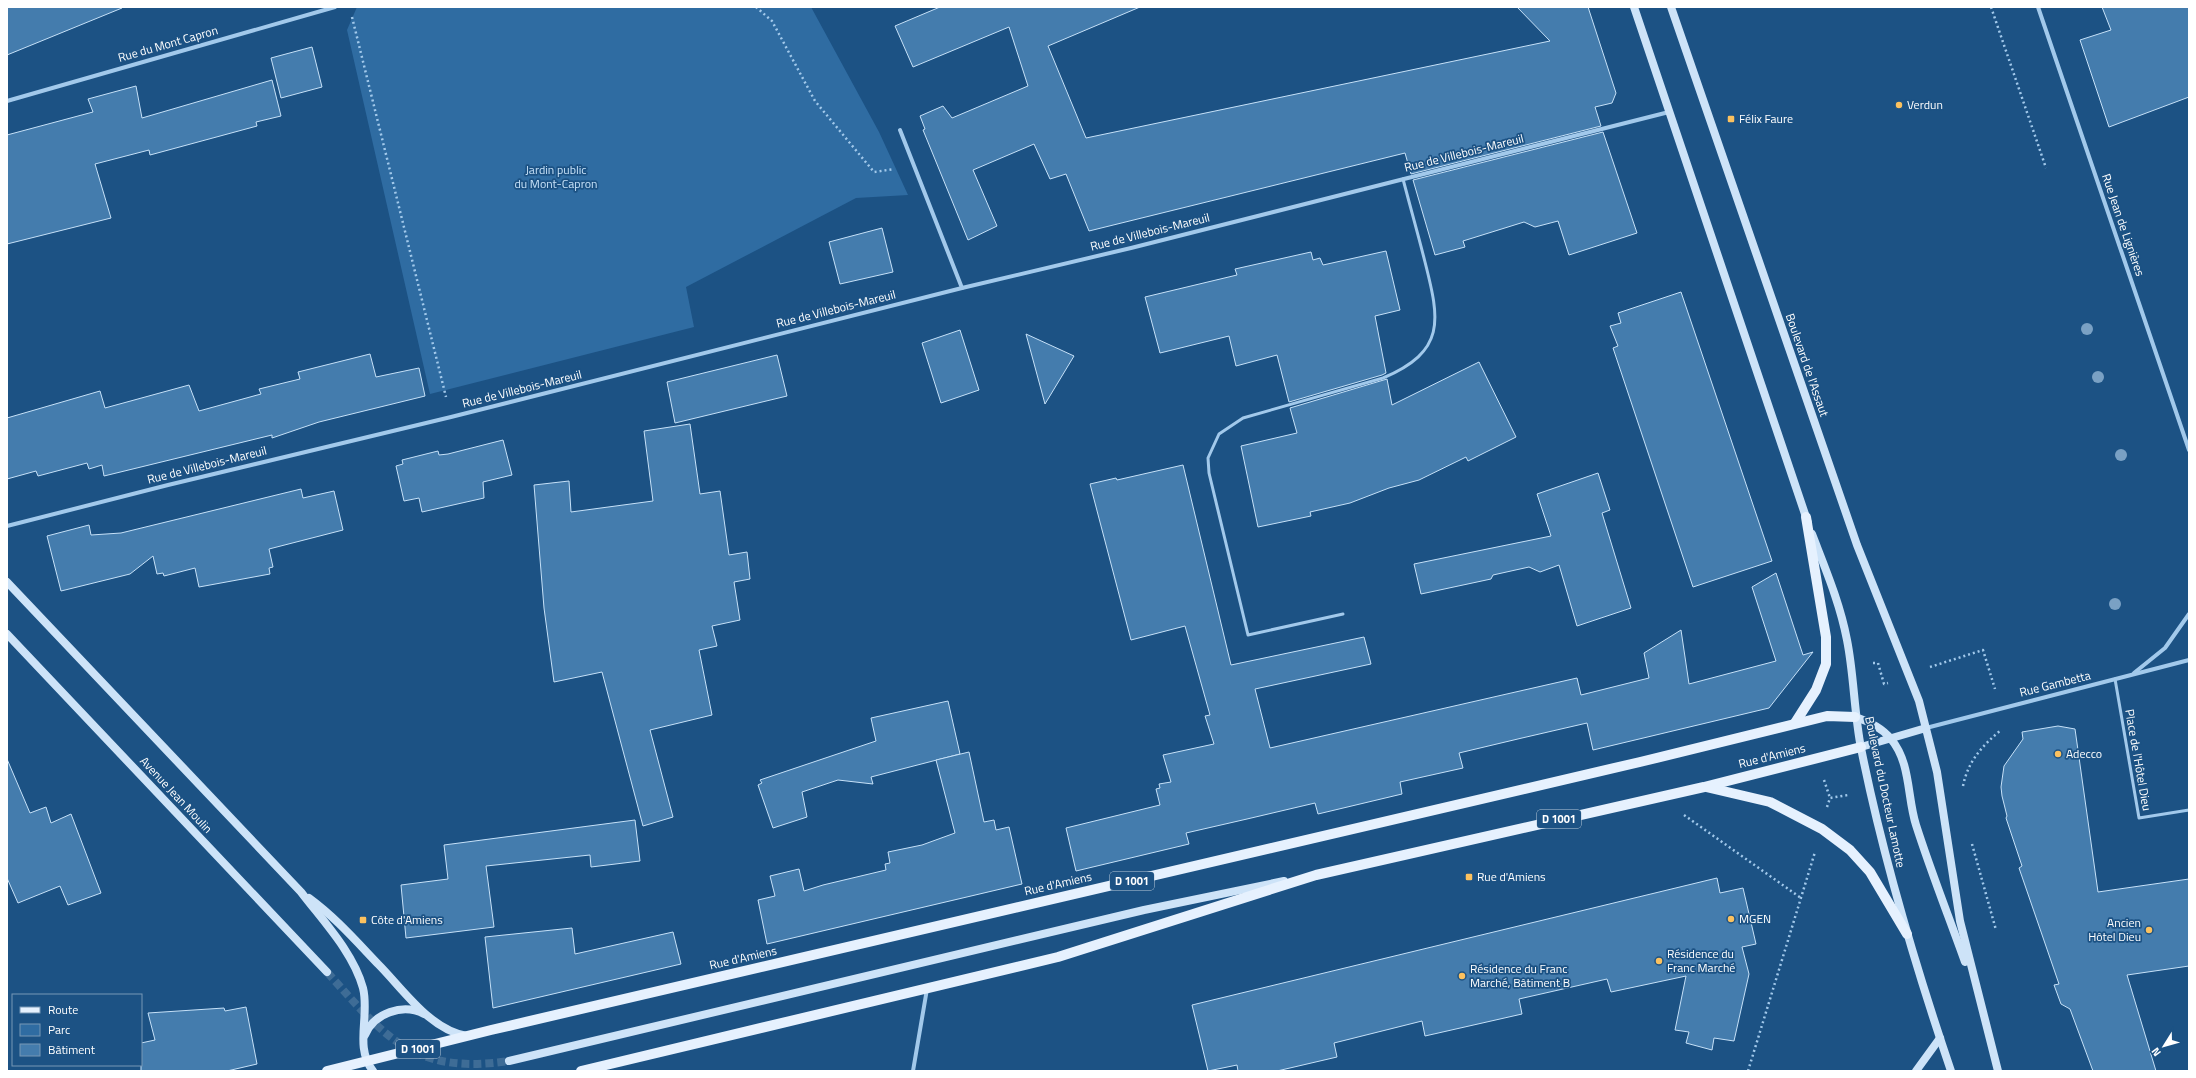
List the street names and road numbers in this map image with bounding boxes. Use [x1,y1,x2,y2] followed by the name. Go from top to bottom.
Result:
[116,20,220,67] street label: Rue du Mont Capron
[1402,128,1526,177] street label: Rue de Villebois-Mareuil
[2097,171,2150,279] street label: Rue Jean de Lignières
[1088,207,1212,256] street label: Rue de Villebois-Mareuil
[774,284,898,333] street label: Rue de Villebois-Mareuil
[1781,311,1834,420] street label: Boulevard de l'Assaut
[460,364,584,413] street label: Rue de Villebois-Mareuil
[145,440,269,489] street label: Rue de Villebois-Mareuil
[2017,666,2092,702] street label: Rue Gambetta
[2120,708,2157,812] street label: Place de l'Hôtel Dieu
[1860,715,1911,869] street label: Boulevard du Docteur Lamotte
[1736,738,1808,773] street label: Rue d'Amiens
[136,752,217,837] street label: Avenue Jean Moulin
[1537,810,1581,828] road number: D 1001
[1022,866,1094,900] street label: Rue d'Amiens
[1110,872,1154,890] road number: D 1001
[707,940,779,974] street label: Rue d'Amiens
[396,1040,440,1058] road number: D 1001

